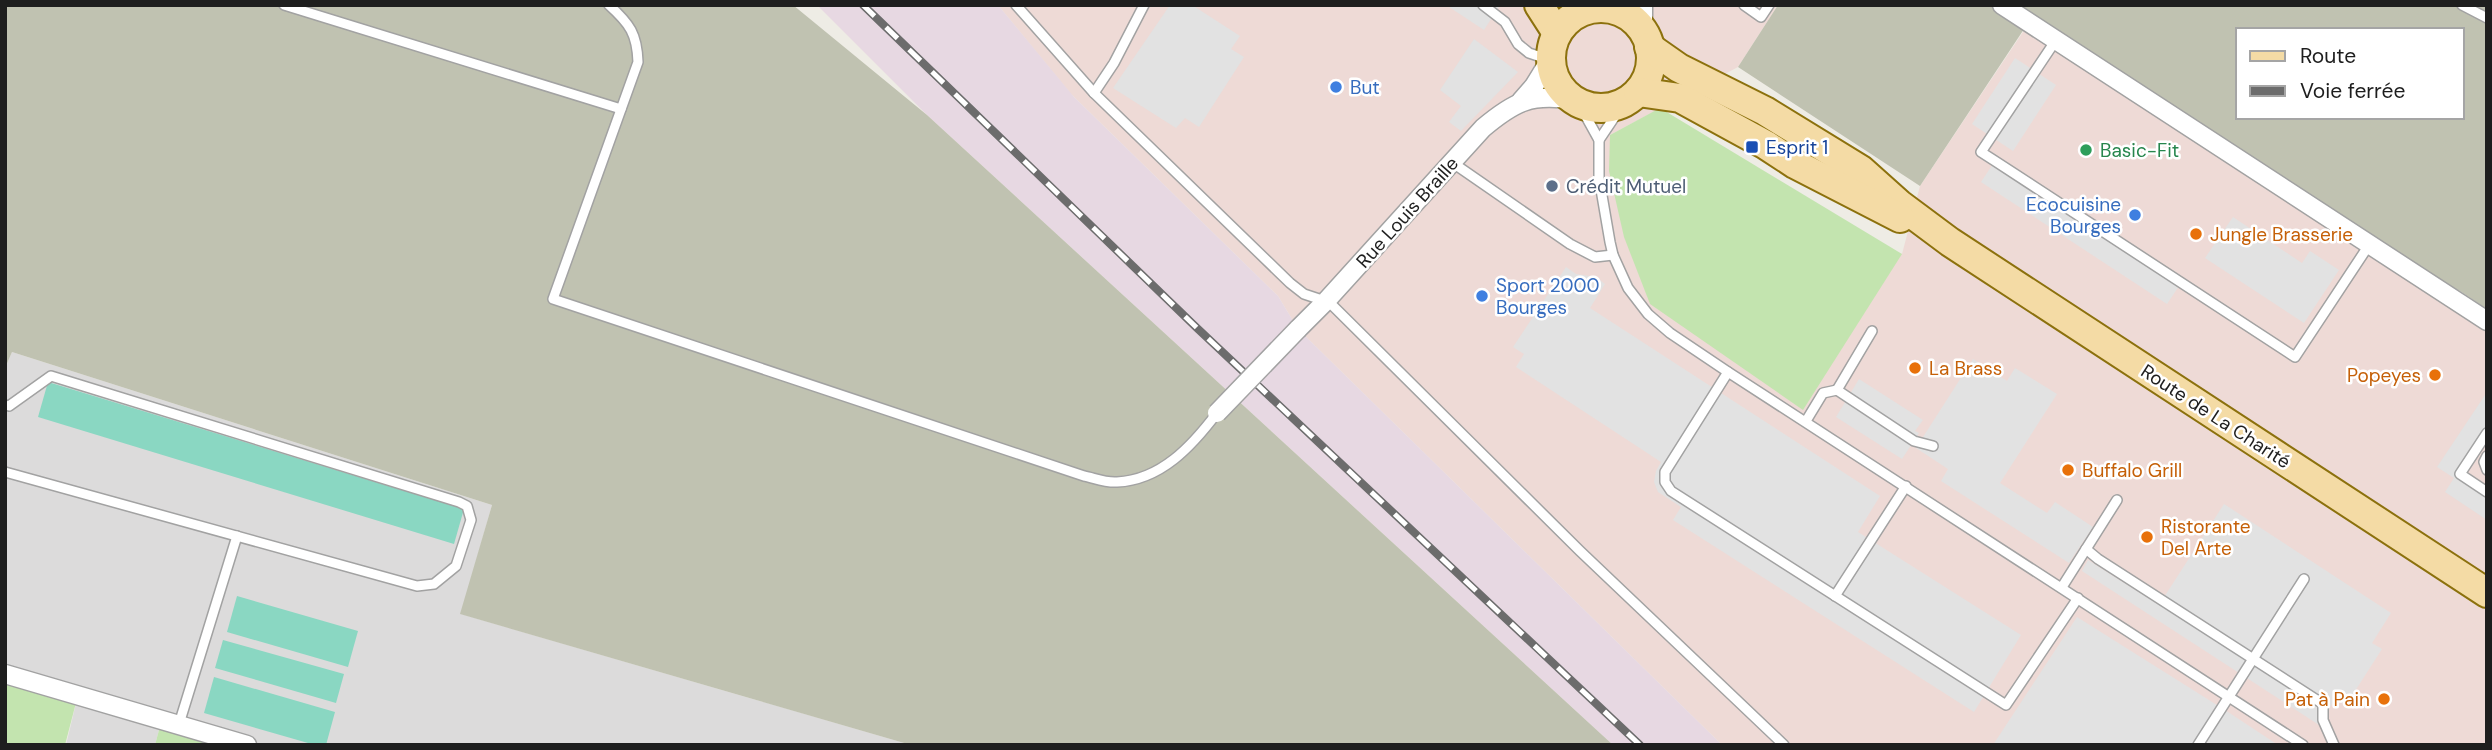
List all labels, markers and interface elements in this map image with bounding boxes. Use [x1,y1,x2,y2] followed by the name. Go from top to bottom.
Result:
[2236,28,2464,119] legend
[2300,42,2356,70] text: Route
[1350,75,1380,100] place label: But
[2300,77,2405,105] text: Voie ferrée
[1328,79,1344,95] marker: But
[1766,135,1828,160] place label: Esprit 1
[2100,138,2179,163] place label: Basic-Fit
[1744,139,1760,155] marker: Esprit 1
[2078,142,2094,158] marker: Basic-Fit
[1351,151,1464,273] street label: Rue Louis Braille
[1566,174,1686,199] place label: Crédit Mutuel
[1544,178,1560,194] marker: Crédit Mutuel
[2026,192,2121,239] place label: Ecocuisine Bourges
[2127,207,2143,223] marker: Ecocuisine Bourges
[2210,222,2353,247] place label: Jungle Brasserie
[2188,226,2204,242] marker: Jungle Brasserie
[1496,273,1599,320] place label: Sport 2000 Bourges
[1474,288,1490,304] marker: Sport 2000 Bourges
[1929,356,2002,381] place label: La Brass
[2136,359,2295,474] street label: Route de La Charité
[1907,360,1923,376] marker: La Brass
[2347,363,2421,388] place label: Popeyes
[2427,367,2443,383] marker: Popeyes
[2082,458,2182,483] place label: Buffalo Grill
[2060,462,2076,478] marker: Buffalo Grill
[2161,514,2251,561] place label: Ristorante Del Arte
[2139,529,2155,545] marker: Ristorante Del Arte
[2285,687,2370,712] place label: Pat à Pain
[2376,691,2392,707] marker: Pat à Pain

